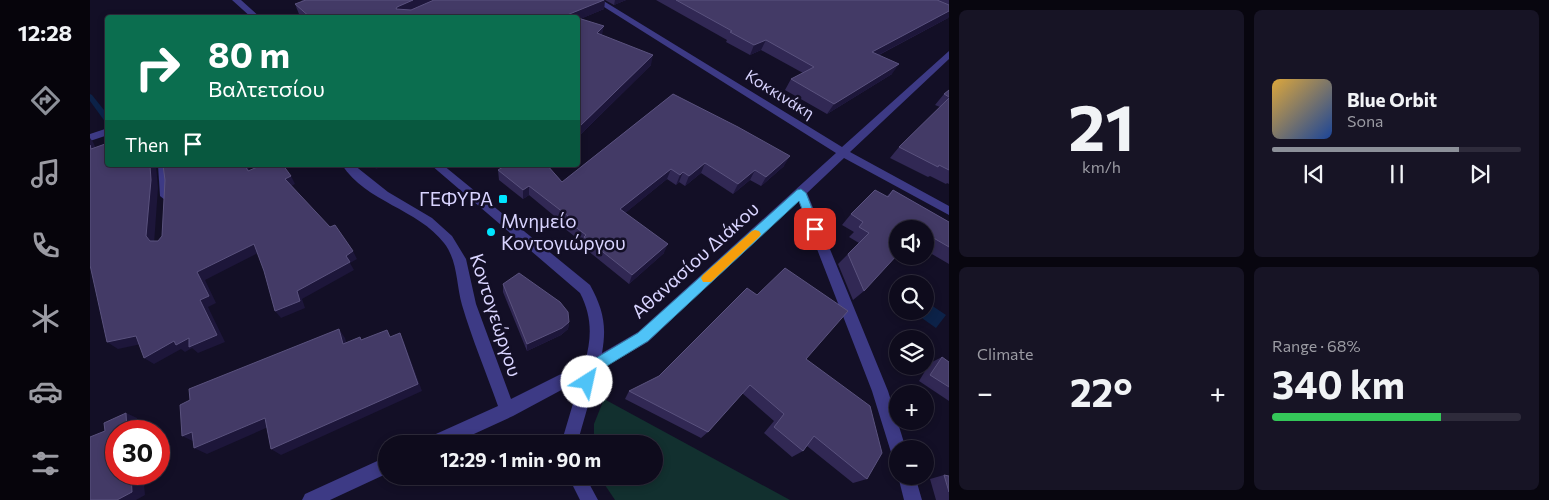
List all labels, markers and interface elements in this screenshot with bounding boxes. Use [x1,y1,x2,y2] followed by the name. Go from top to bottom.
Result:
[18,19,72,46] text: 12:28
[208,32,290,75] text: 80 m
[125,35,190,100] icon: right
[742,65,818,122] street label: Κοκκινάκη
[208,75,325,102] text: Βαλτετσίου
[28,83,63,118] icon: directions
[1068,85,1135,164] text: 21
[1347,88,1437,111] text: Blue Orbit
[1347,111,1383,130] text: Sona
[179,130,207,158] icon: arrive
[125,133,169,156] text: Then
[28,156,63,191] icon: music
[1082,157,1121,176] text: km/h
[1300,160,1328,188] icon: previous
[1383,160,1411,188] icon: pause
[1466,160,1494,188] icon: next
[419,187,493,210] place label: ΓΕΦΥΡΑ
[497,193,509,205] marker: ΓΕΦΥΡΑ
[626,197,763,323] street label: Αθανασίου Διάκου
[794,208,836,250] pin
[501,209,626,254] place label: Μνημείο Κοντογιώργου
[801,215,829,243] icon: arrive
[889,220,934,485] map controls
[889,220,934,265] button: sound
[485,226,497,238] marker: Μνημείο Κοντογιώργου
[28,228,63,263] icon: phone
[466,250,527,379] street label: Κοντογεώργου
[889,275,934,320] button: search
[28,301,63,336] icon: climate
[889,330,934,375] button: layers
[1272,336,1361,355] text: Range · 68%
[977,344,1033,363] text: Climate
[560,355,612,407] position arrow
[1272,360,1405,407] text: 340 km
[1070,368,1133,415] text: 22°
[28,374,63,409] icon: car
[977,375,993,409] text: −
[1210,375,1226,409] text: +
[889,385,934,430] button: +
[105,420,170,485] speed limit sign: 30
[889,440,934,485] button: −
[28,446,63,481] icon: filters
[440,448,601,471] text: 12:29 · 1 min · 90 m

